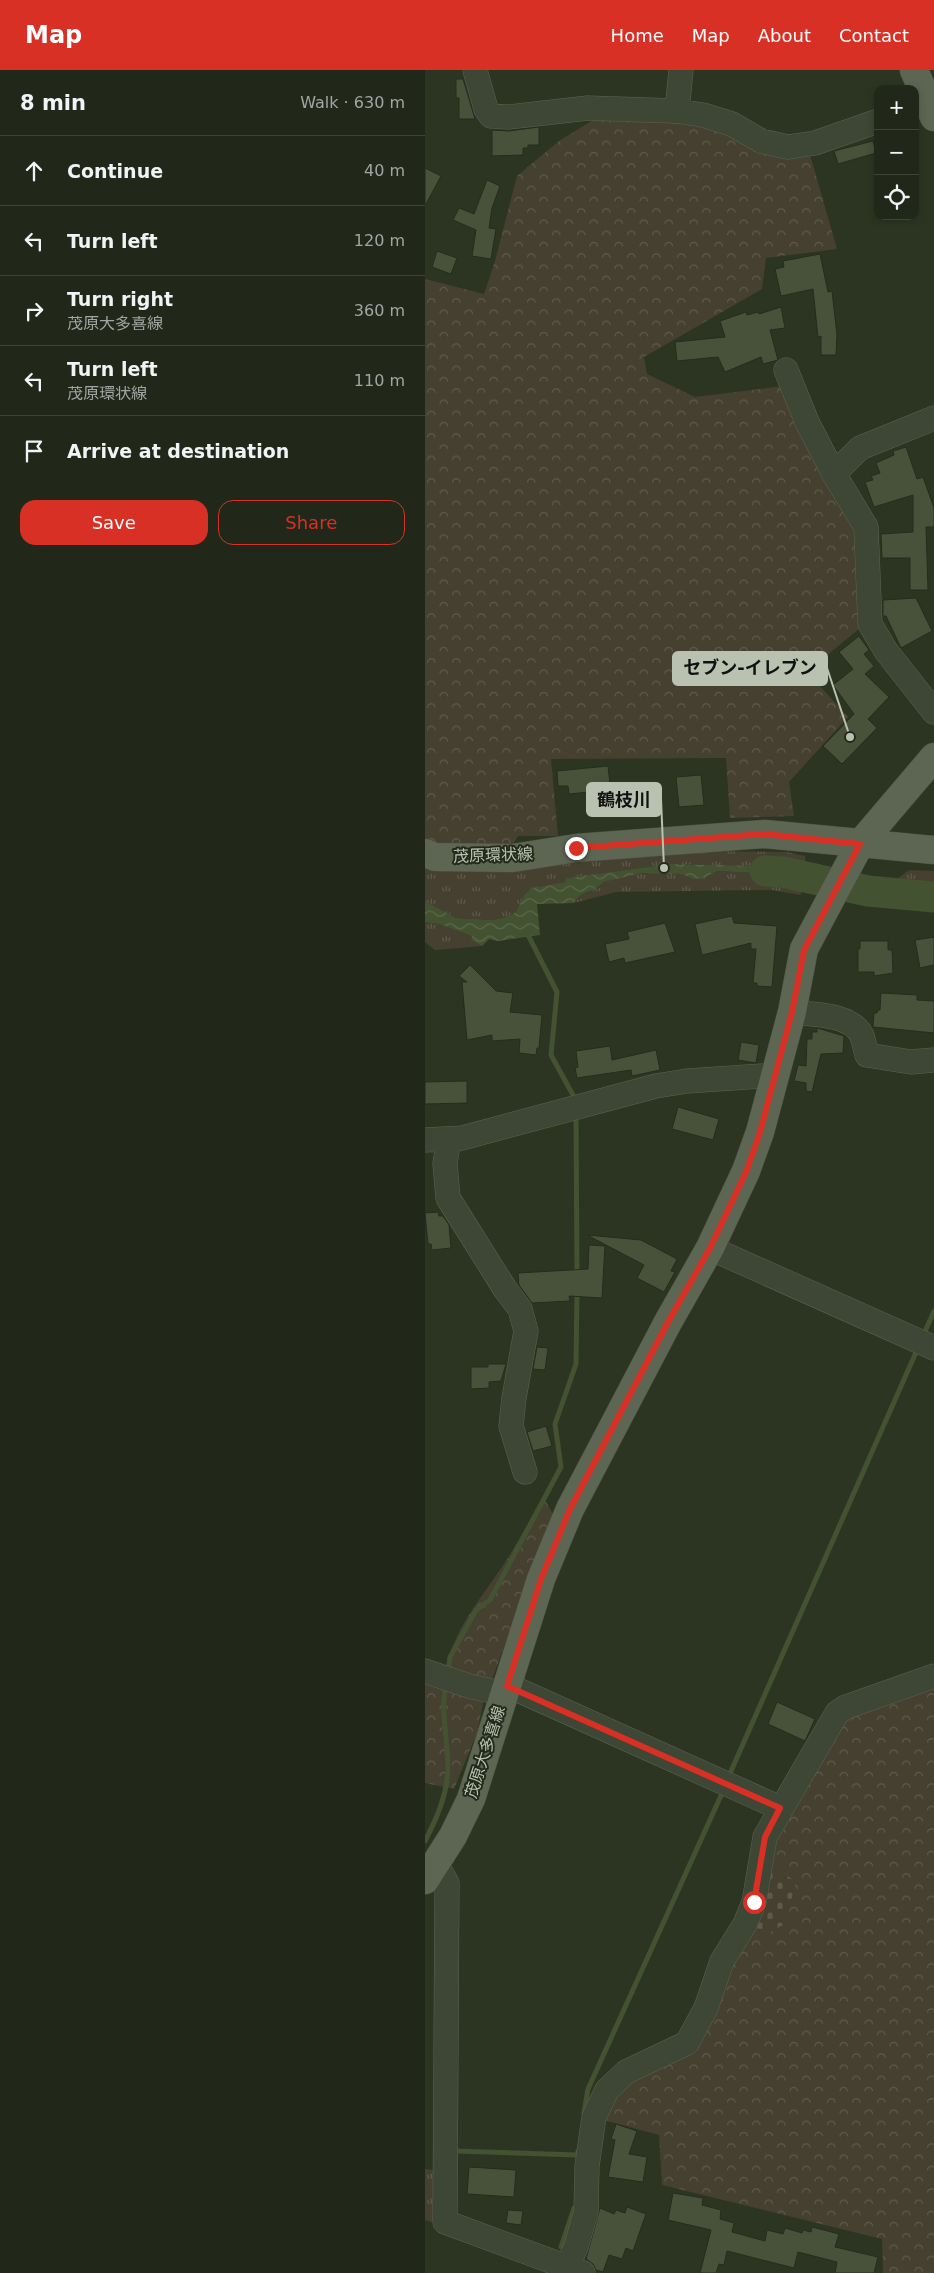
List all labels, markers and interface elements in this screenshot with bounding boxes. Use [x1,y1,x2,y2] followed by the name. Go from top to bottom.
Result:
[25,21,82,49] text: Map
[611,25,664,46] text: Home
[692,25,730,46] text: Map
[758,25,811,46] text: About
[839,25,909,46] text: Contact
[874,85,919,220] map controls
[874,85,919,130] button: +
[20,91,86,115] text: 8 min
[300,93,405,112] text: Walk · 630 m
[874,130,919,175] button: −
[20,157,48,185] icon: ahead
[67,160,163,182] text: Continue
[364,161,405,180] text: 40 m
[874,175,919,220] button: locate
[20,227,48,255] icon: left
[67,230,158,252] text: Turn left
[354,231,405,250] text: 120 m
[67,288,173,310] text: Turn right
[20,297,48,325] icon: right
[354,301,405,320] text: 360 m
[67,314,163,333] text: 茂原大多喜線
[67,358,158,380] text: Turn left
[20,367,48,395] icon: left
[354,371,405,390] text: 110 m
[67,384,147,403] text: 茂原環状線
[20,437,48,465] icon: arrive
[67,440,289,462] text: Arrive at destination
[20,500,208,545] button: Save
[218,500,405,545] button: Share
[673,652,827,685] callout: セブン-イレブン
[683,657,817,678] text: セブン-イレブン
[587,783,661,816] callout: 鶴枝川
[597,789,651,810] text: 鶴枝川
[565,837,588,860] route end
[453,844,533,866] street label: 茂原環状線
[461,1703,509,1801] street label: 茂原大多喜線
[743,1891,766,1914] route start

